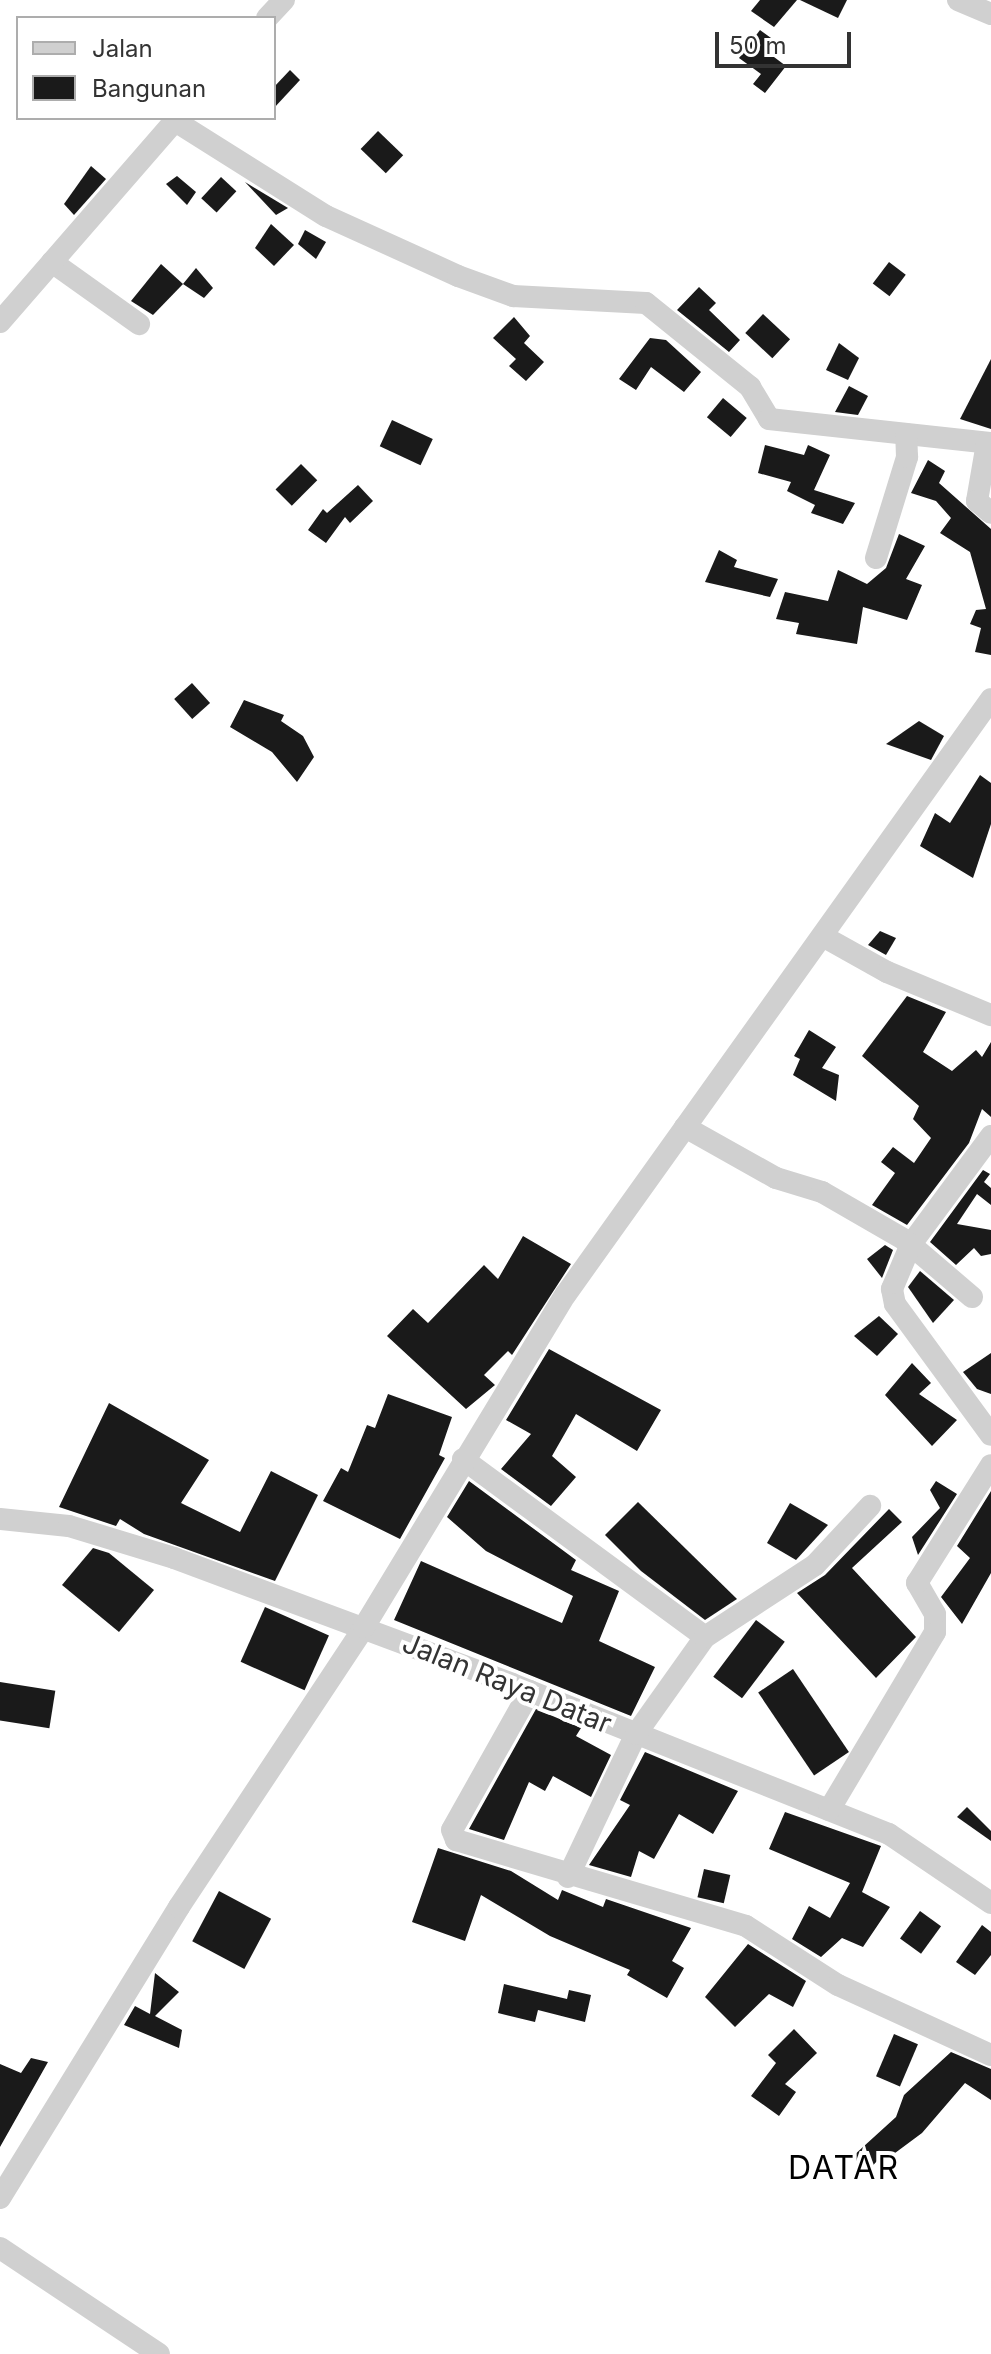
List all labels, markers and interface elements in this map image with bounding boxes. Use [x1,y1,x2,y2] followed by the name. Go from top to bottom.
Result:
[16,16,276,120] legend
[719,16,855,66] scale bar
[729,31,787,60] text: 50 m
[92,34,153,63] text: Jalan
[92,74,206,103] text: Bangunan
[398,1626,616,1740] street label: Jalan Raya Datar
[788,2149,900,2187] district label: DATAR

